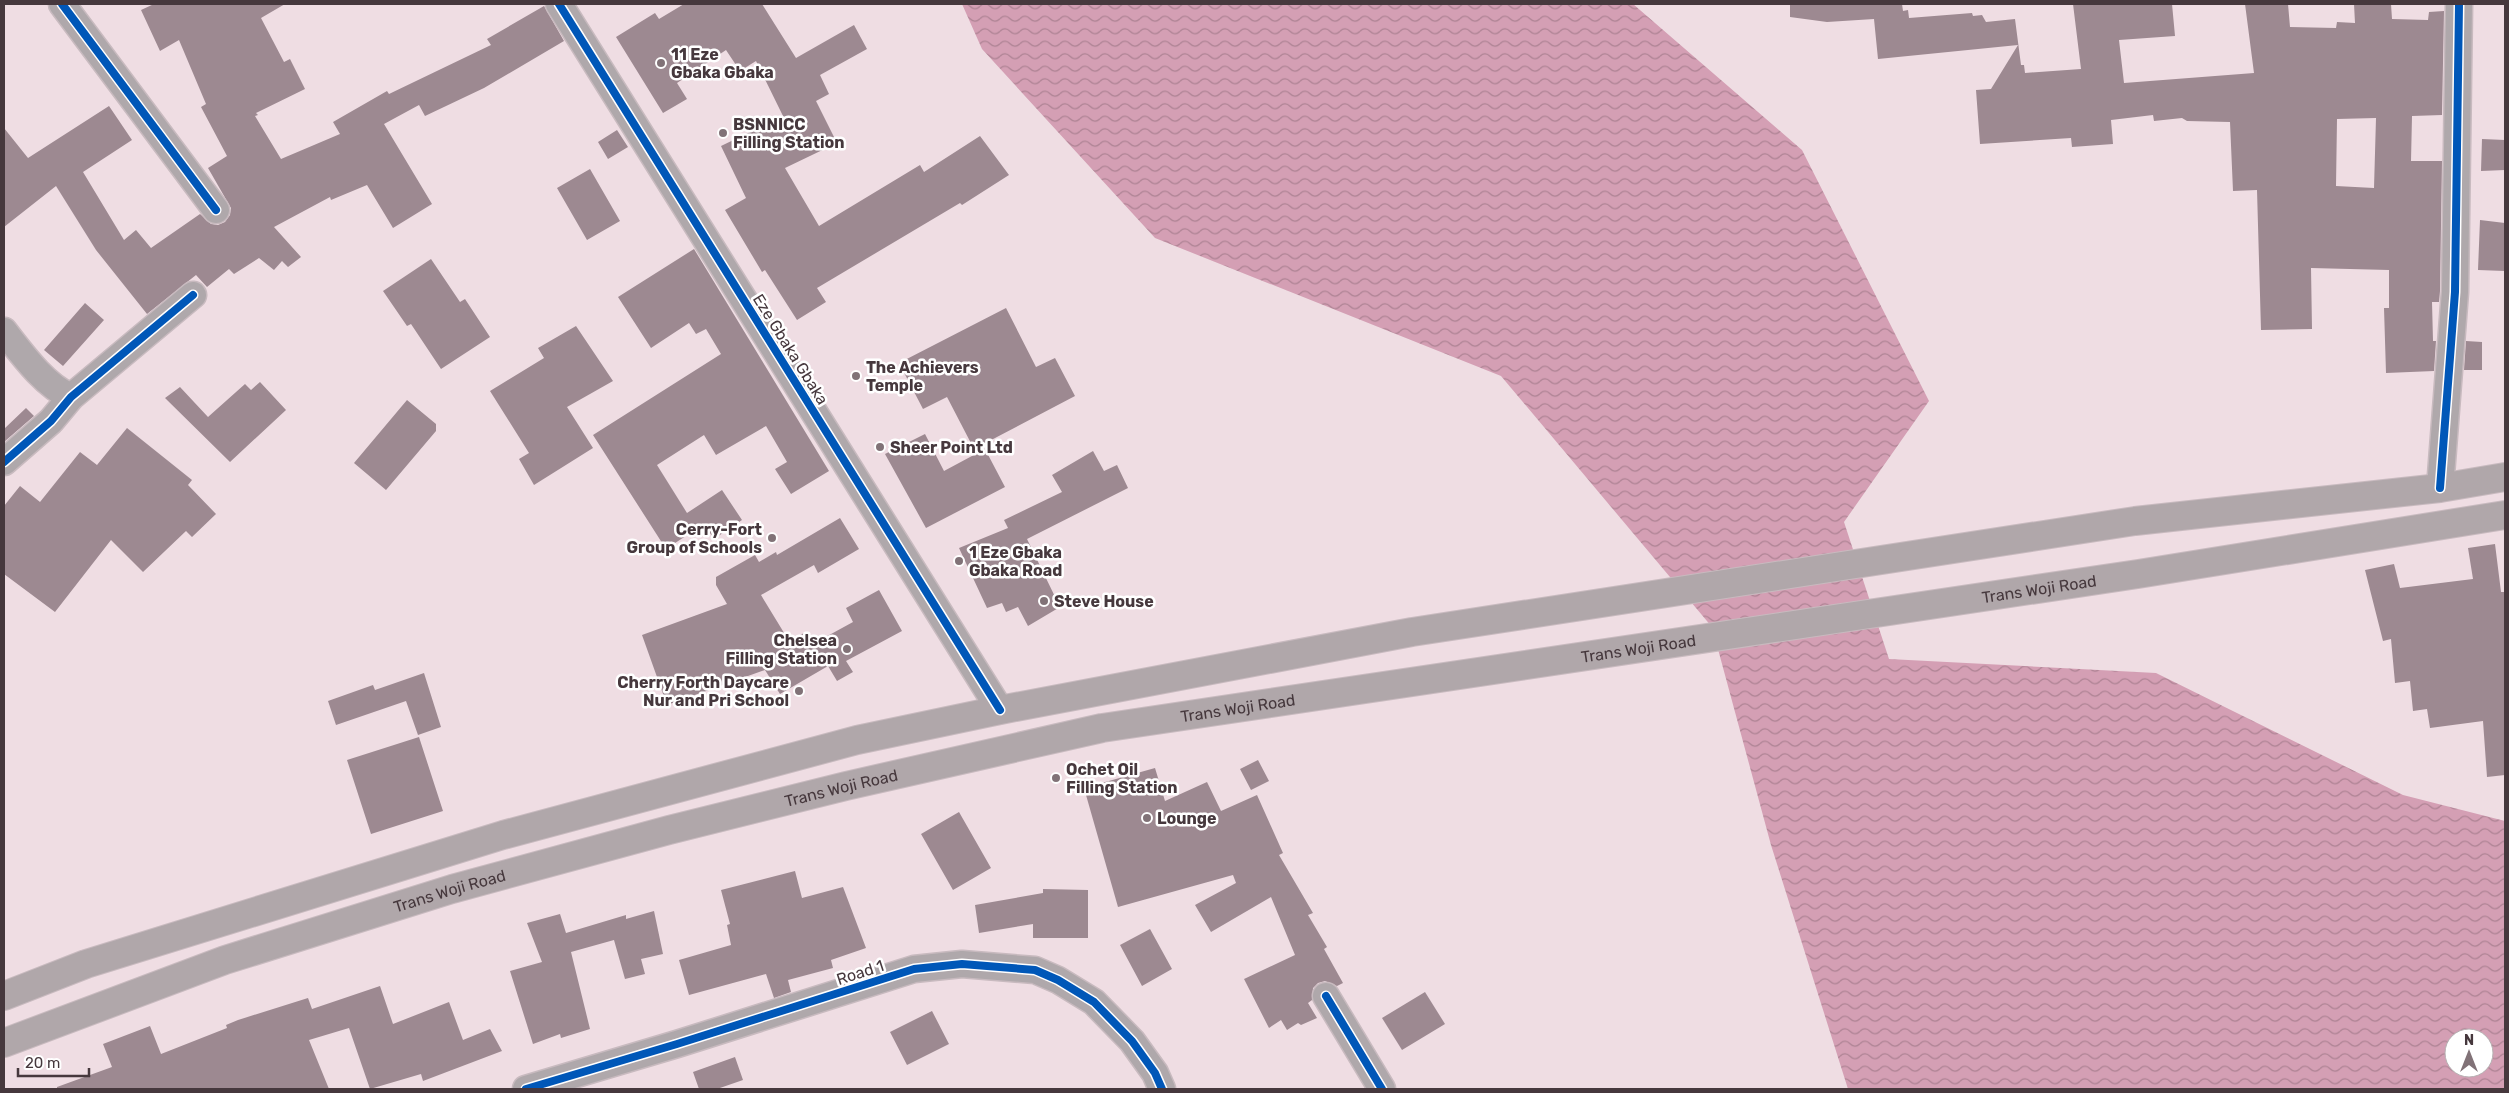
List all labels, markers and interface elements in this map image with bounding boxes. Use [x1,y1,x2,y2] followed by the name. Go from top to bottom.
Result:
[671,45,774,82] place label: 11 Eze Gbaka Gbaka
[655,57,667,69] marker: 11 Eze Gbaka Gbaka
[733,115,845,152] place label: BSNNICC Filling Station
[717,127,729,139] marker: BSNNICC Filling Station
[749,290,832,408] street label: Eze Gbaka Gbaka
[866,358,979,395] place label: The Achievers Temple
[850,370,862,382] marker: The Achievers Temple
[890,438,1013,457] place label: Sheer Point Ltd
[874,441,886,453] marker: Sheer Point Ltd
[626,520,763,557] place label: Cerry-Fort Group of Schools
[766,532,778,544] marker: Cerry-Fort Group of Schools
[969,543,1062,580] place label: 1 Eze Gbaka Gbaka Road
[953,555,965,567] marker: 1 Eze Gbaka Gbaka Road
[1980,571,2098,607] street label: Trans Woji Road
[1054,592,1154,611] place label: Steve House
[1038,595,1050,607] marker: Steve House
[725,631,837,668] place label: Chelsea Filling Station
[1580,631,1697,667] street label: Trans Woji Road
[841,643,853,655] marker: Chelsea Filling Station
[617,673,789,710] place label: Cherry Forth Daycare Nur and Pri School
[793,685,805,697] marker: Cherry Forth Daycare Nur and Pri School
[1179,690,1297,726] street label: Trans Woji Road
[1066,760,1178,797] place label: Ochet Oil Filling Station
[783,766,900,811] street label: Trans Woji Road
[1050,772,1062,784] marker: Ochet Oil Filling Station
[1157,809,1216,828] place label: Lounge
[1141,812,1153,824] marker: Lounge
[391,866,508,917] street label: Trans Woji Road
[834,956,886,989] street label: Road 1
[2444,1028,2494,1078] north arrow
[2464,1032,2474,1049] text: N
[18,1046,89,1078] scale bar
[25,1054,60,1072] text: 20 m

